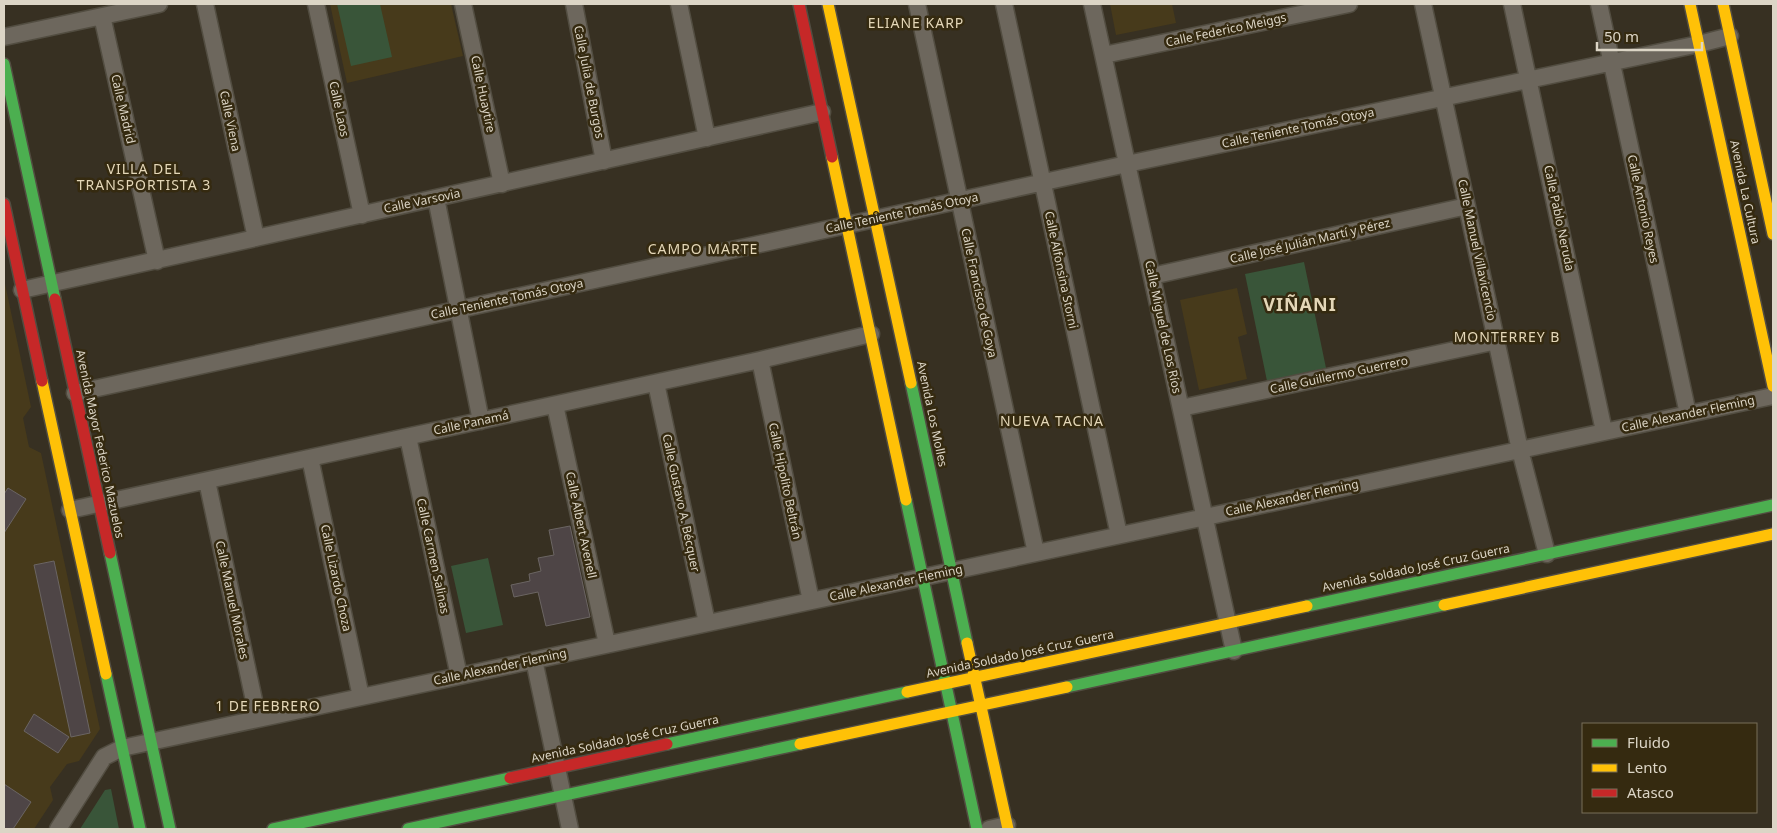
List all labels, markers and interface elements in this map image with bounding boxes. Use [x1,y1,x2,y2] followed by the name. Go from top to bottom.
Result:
[1164,8,1288,51] street label: Calle Federico Meiggs
[868,13,964,32] district label: ELIANE KARP
[1597,20,1702,52] scale bar
[570,24,609,140] street label: Calle Julia de Burgos
[1604,26,1639,46] text: 50 m
[467,54,500,134] street label: Calle Huaytire
[107,72,140,145] street label: Calle Madrid
[325,80,354,138] street label: Calle Laos
[216,89,245,153] street label: Calle Viena
[1220,103,1376,152] street label: Calle Teniente Tomás Otoya
[1726,138,1765,245] street label: Avenida La Cultura
[1624,153,1663,265] street label: Calle Antonio Reyes
[77,159,211,194] district label: VILLA DEL TRANSPORTISTA 3
[1540,163,1579,272] street label: Calle Pablo Neruda
[1454,178,1501,322] street label: Calle Manuel Villavicencio
[382,184,462,217] street label: Calle Varsovia
[824,188,980,237] street label: Calle Teniente Tomás Otoya
[1041,210,1082,330] street label: Calle Alfonsina Storni
[1228,214,1392,267] street label: Calle José Julián Martí y Pérez
[957,227,1002,359] street label: Calle Francisco de Goya
[648,239,758,258] district label: CAMPO MARTE
[1141,259,1186,395] street label: Calle Miguel de Los Ríos
[429,274,585,323] street label: Calle Teniente Tomás Otoya
[1263,292,1337,316] district label: VIÑANI
[1454,327,1560,346] district label: MONTERREY B
[72,348,129,540] street label: Avenida Mayor Federico Mazuelos
[1268,352,1409,397] street label: Calle Guillermo Guerrero
[913,360,952,469] street label: Avenida Los Molles
[1620,391,1756,436] street label: Calle Alexander Fleming
[432,406,510,439] street label: Calle Panamá
[1000,411,1104,430] district label: NUEVA TACNA
[765,421,806,541] street label: Calle Hipolito Beltrán
[659,432,704,574] street label: Calle Gustavo A. Bécquer
[562,470,601,580] street label: Calle Albert Avenell
[1224,475,1360,520] street label: Calle Alexander Fleming
[413,497,454,615] street label: Calle Carmen Salinas
[317,523,356,633] street label: Calle Lizardo Choza
[212,539,253,661] street label: Calle Manuel Morales
[1321,539,1511,596] street label: Avenida Soldado José Cruz Guerra
[828,560,964,605] street label: Calle Alexander Fleming
[925,625,1115,682] street label: Avenida Soldado José Cruz Guerra
[432,644,568,689] street label: Calle Alexander Fleming
[215,696,321,715] district label: 1 DE FEBRERO
[530,710,720,767] street label: Avenida Soldado José Cruz Guerra
[1582,723,1757,813] legend
[1627,732,1670,752] text: Fluido
[1627,757,1667,777] text: Lento
[1627,782,1674,802] text: Atasco

